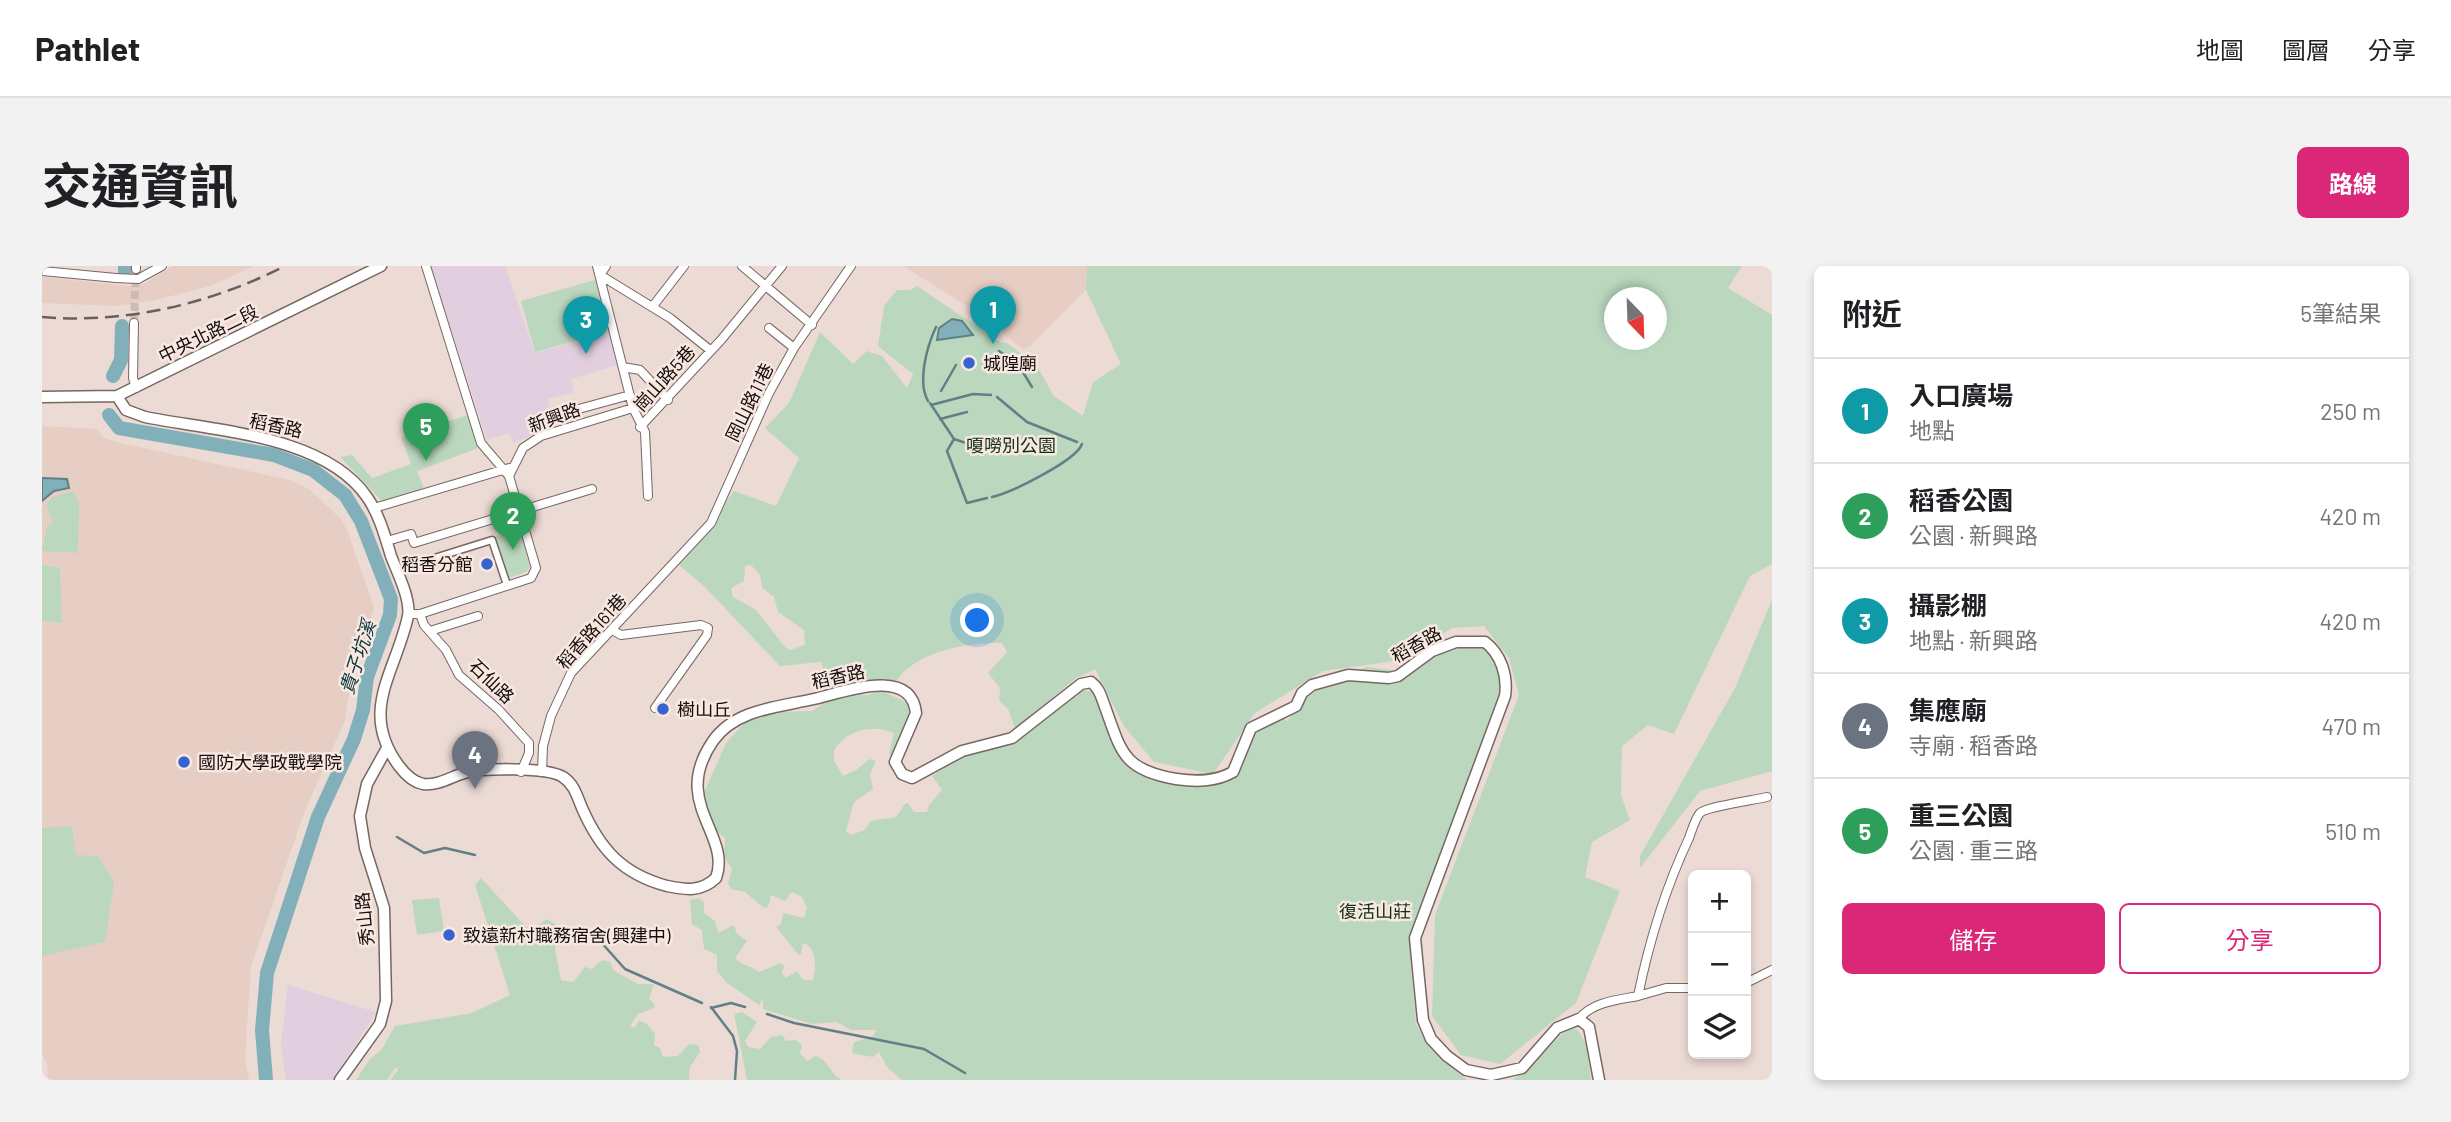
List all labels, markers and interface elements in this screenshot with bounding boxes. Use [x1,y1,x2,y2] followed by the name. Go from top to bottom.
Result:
[35,28,140,68] text: Pathlet
[2196,35,2244,64] text: 地圖
[2282,35,2330,64] text: 圖層
[2368,35,2416,64] text: 分享
[2297,147,2409,218] button: 路線
[42,155,238,214] text: 交通資訊
[970,286,1016,344] pin: 1
[1604,287,1667,350] north arrow
[1842,295,1902,331] text: 附近
[563,296,609,354] pin: 3
[155,299,261,367] street label: 中央北路二段
[2300,299,2381,327] text: 5筆結果
[629,340,699,416] street label: 崗山路5巷
[983,352,1037,374] place label: 城隍廟
[961,355,977,371] marker: 城隍廟
[721,359,777,445] street label: 岡山路11巷
[1909,379,2013,410] text: 入口廣場
[525,397,583,437] street label: 新興路
[1861,397,1869,425] text: 1
[2320,397,2381,425] text: 250 m
[403,403,449,461] pin: 5
[247,409,305,441] street label: 稻香路
[1909,416,1955,444] text: 地點
[966,434,1056,456] park label: 嗄嘮別公園
[1909,484,2013,515] text: 稻香公園
[490,492,536,550] pin: 2
[1859,502,1871,530] text: 2
[2319,502,2381,530] text: 420 m
[1909,521,2038,549] text: 公園 · 新興路
[401,553,473,575] place label: 稻香分館
[479,556,495,572] marker: 稻香分館
[552,589,630,673] street label: 稻香路161巷
[1909,589,1987,620] text: 攝影棚
[960,603,994,637] your location
[1859,607,1871,635] text: 3
[2319,607,2381,635] text: 420 m
[334,614,381,697] water label: 貴子坑溪
[1387,621,1445,667] street label: 稻香路
[1909,626,2038,654] text: 地點 · 新興路
[465,654,519,708] street label: 石仙路
[809,660,867,692] street label: 稻香路
[1909,694,1987,725] text: 集應廟
[677,698,731,720] place label: 樹山丘
[655,701,671,717] marker: 樹山丘
[1858,712,1872,740] text: 4
[2322,712,2381,740] text: 470 m
[452,731,498,789] pin: 4
[1909,731,2038,759] text: 寺廟 · 稻香路
[198,751,342,773] place label: 國防大學政戰學院
[176,754,192,770] marker: 國防大學政戰學院
[1909,799,2013,830] text: 重三公園
[1859,817,1871,845] text: 5
[2325,817,2381,845] text: 510 m
[1909,836,2038,864] text: 公園 · 重三路
[1688,870,1751,1059] map controls
[1688,870,1751,933] button: +
[350,891,378,947] street label: 秀山路
[1339,900,1411,922] park label: 復活山莊
[1842,903,2105,974] button: 儲存
[2119,903,2381,974] button: 分享
[463,924,671,946] place label: 致遠新村職務宿舍(興建中)
[441,927,457,943] marker: 致遠新村職務宿舍(興建中)
[1688,933,1751,996] button: −
[1688,996,1751,1059] button: layers

